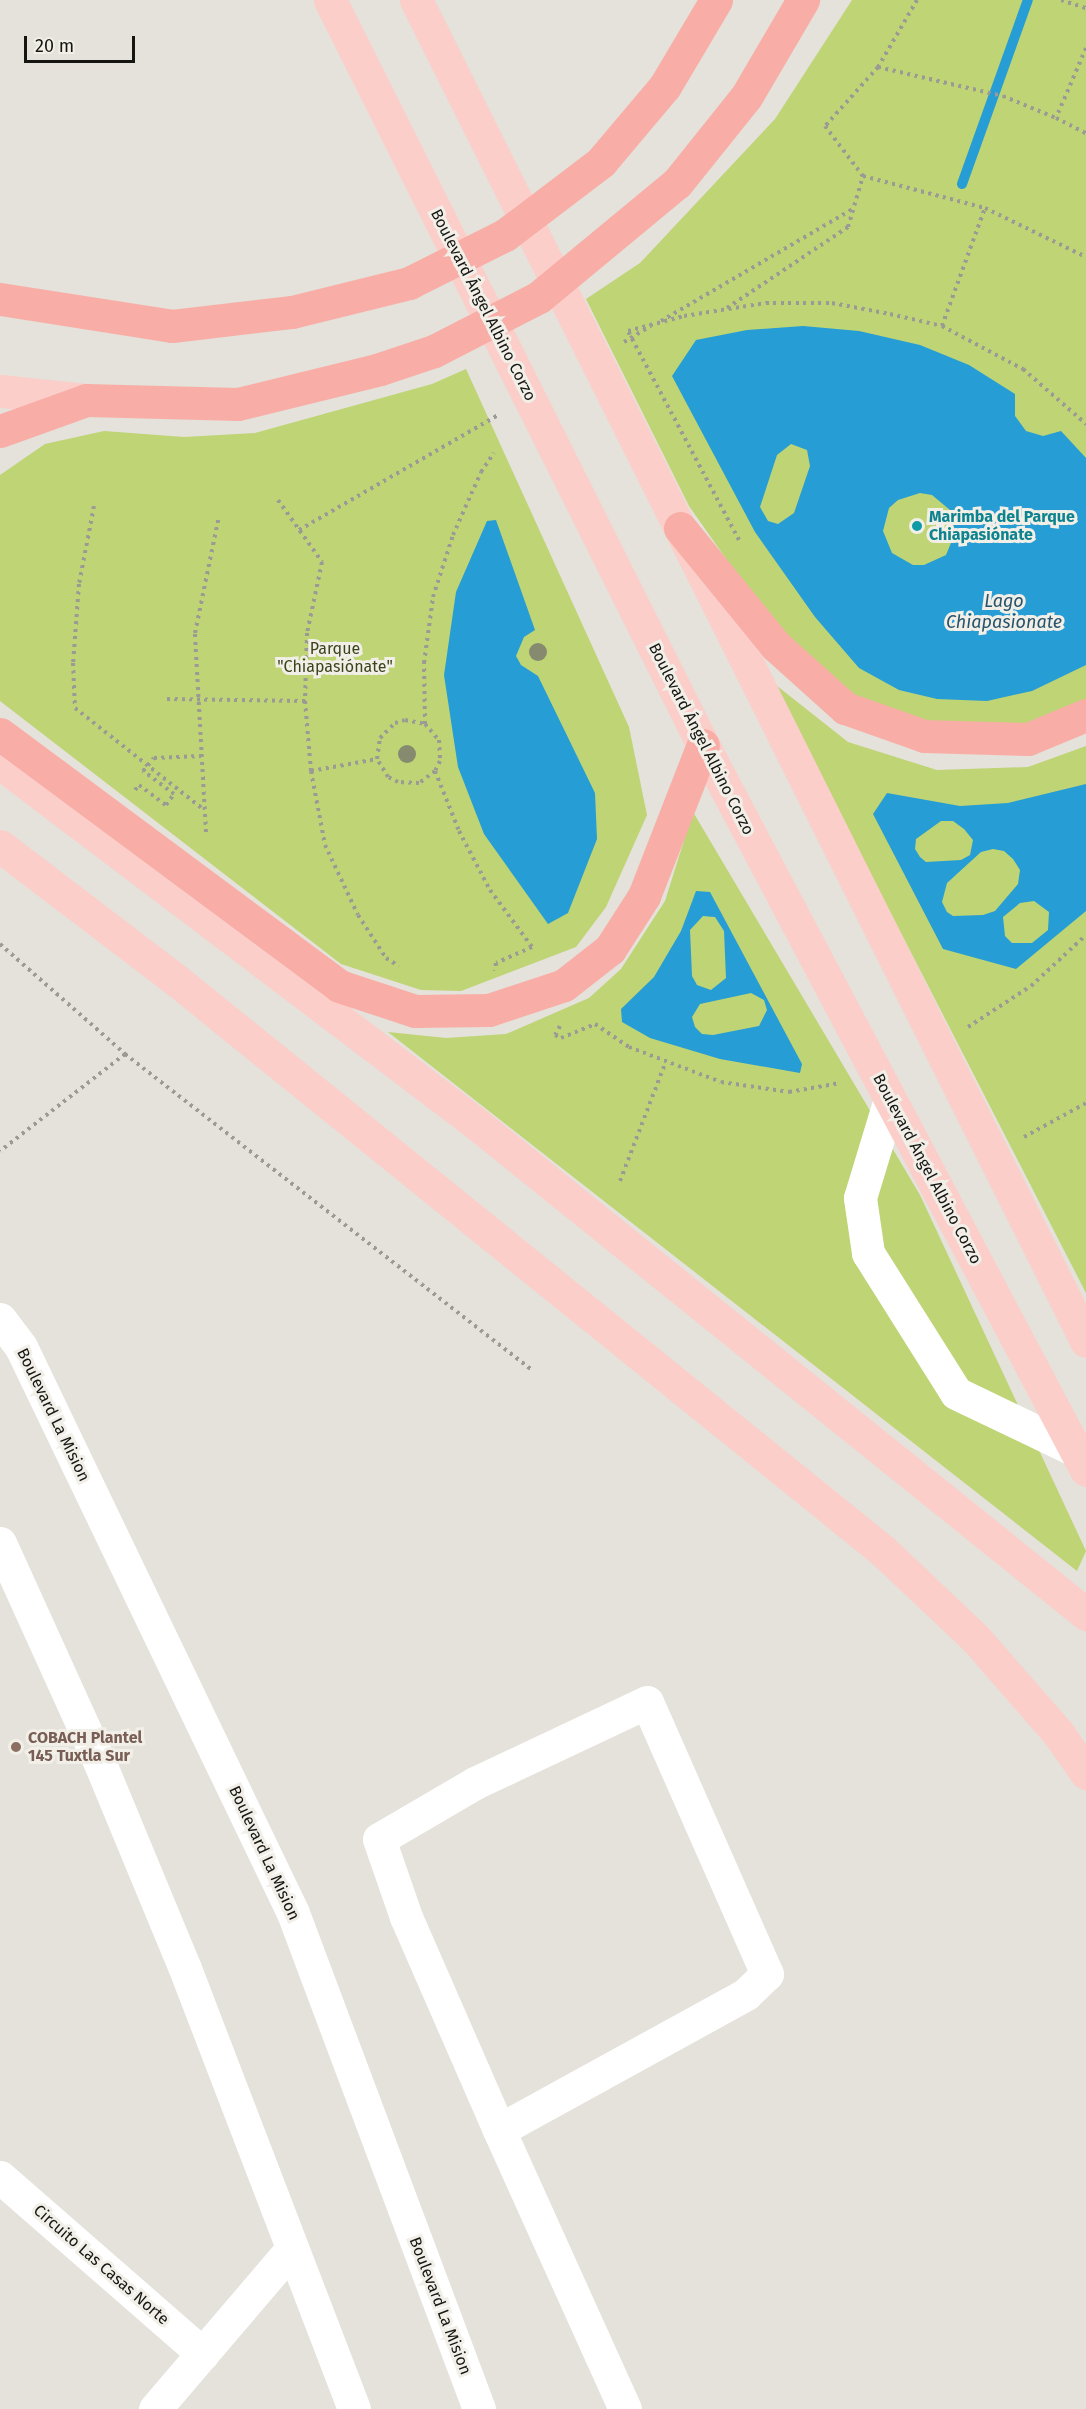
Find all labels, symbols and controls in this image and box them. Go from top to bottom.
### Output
scale bar [27,24,138,62]
text: 20 m [35,35,74,57]
street label: Boulevard Ángel Albino Corzo [426,206,540,404]
place label: Marimba del Parque Chiapasiónate [929,507,1075,545]
marker: Marimba del Parque Chiapasiónate [910,519,924,533]
water label: Lago Chiapasionate [946,591,1062,634]
park label: Parque "Chiapasiónate" [277,639,393,677]
street label: Boulevard Ángel Albino Corzo [644,640,758,838]
street label: Boulevard Ángel Albino Corzo [869,1071,985,1267]
street label: Boulevard La Mision [12,1345,94,1485]
place label: COBACH Plantel 145 Tuxtla Sur [28,1728,142,1766]
marker: COBACH Plantel 145 Tuxtla Sur [9,1740,23,1754]
street label: Boulevard La Mision [224,1783,304,1923]
street label: Circuito Las Casas Norte [29,2201,173,2329]
street label: Boulevard La Mision [405,2234,475,2378]

